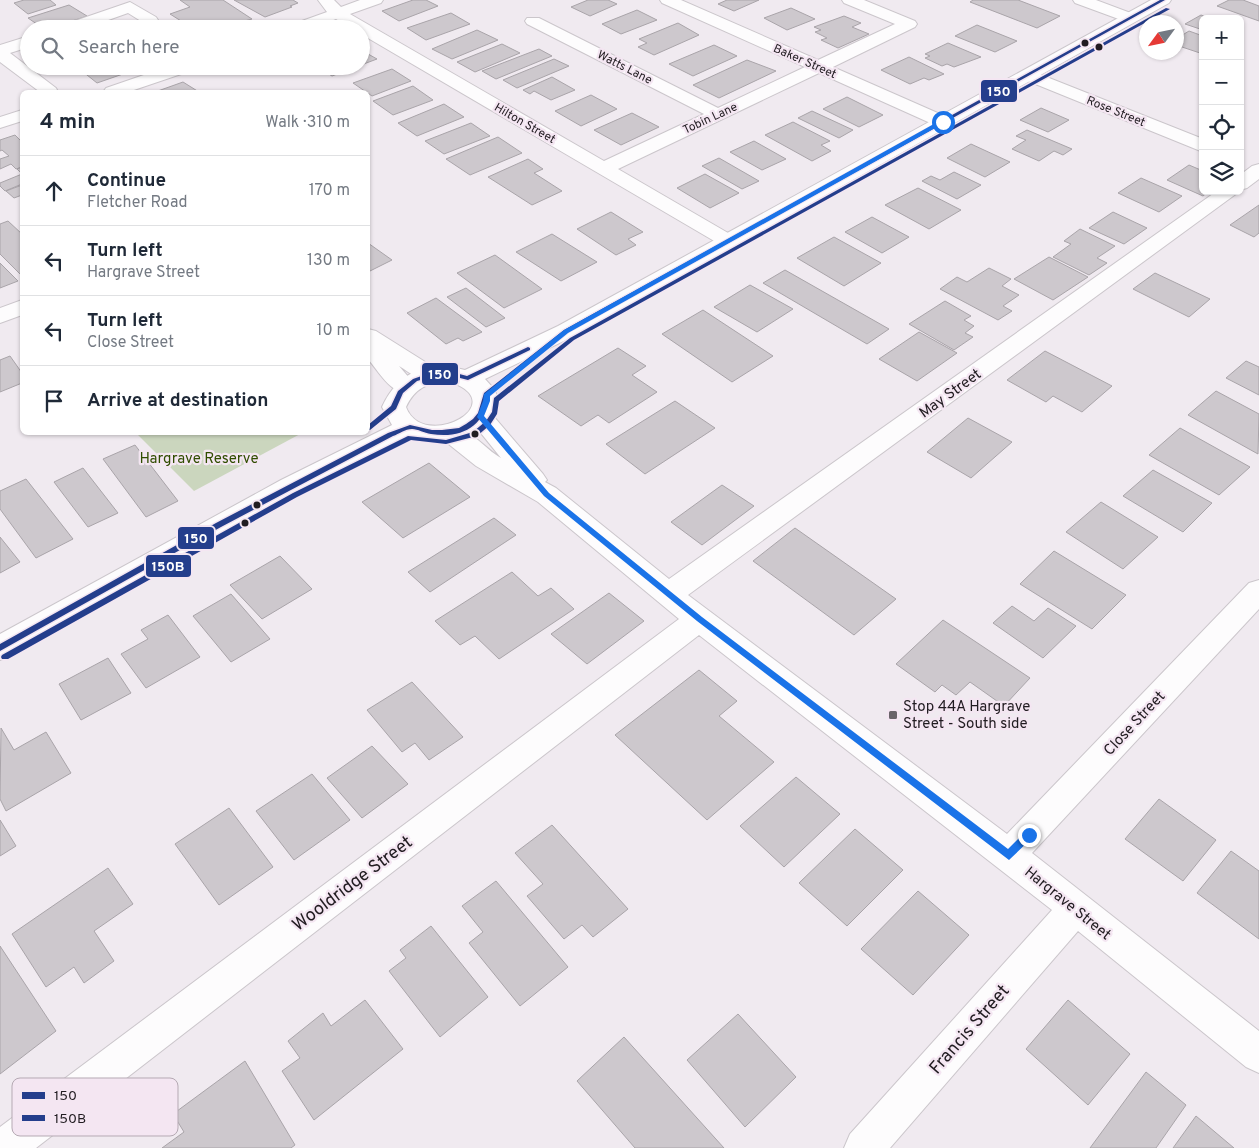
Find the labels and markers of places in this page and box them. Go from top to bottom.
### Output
unlabelled marker [1080,38,1090,48]
unlabelled marker [1094,42,1104,52]
unlabelled marker [470,429,480,439]
unlabelled marker [252,500,262,510]
unlabelled marker [240,518,250,528]
place label: Stop 44A Hargrave Street - South side [903,698,1030,734]
marker: Stop 44A Hargrave Street - South side [887,709,899,721]

